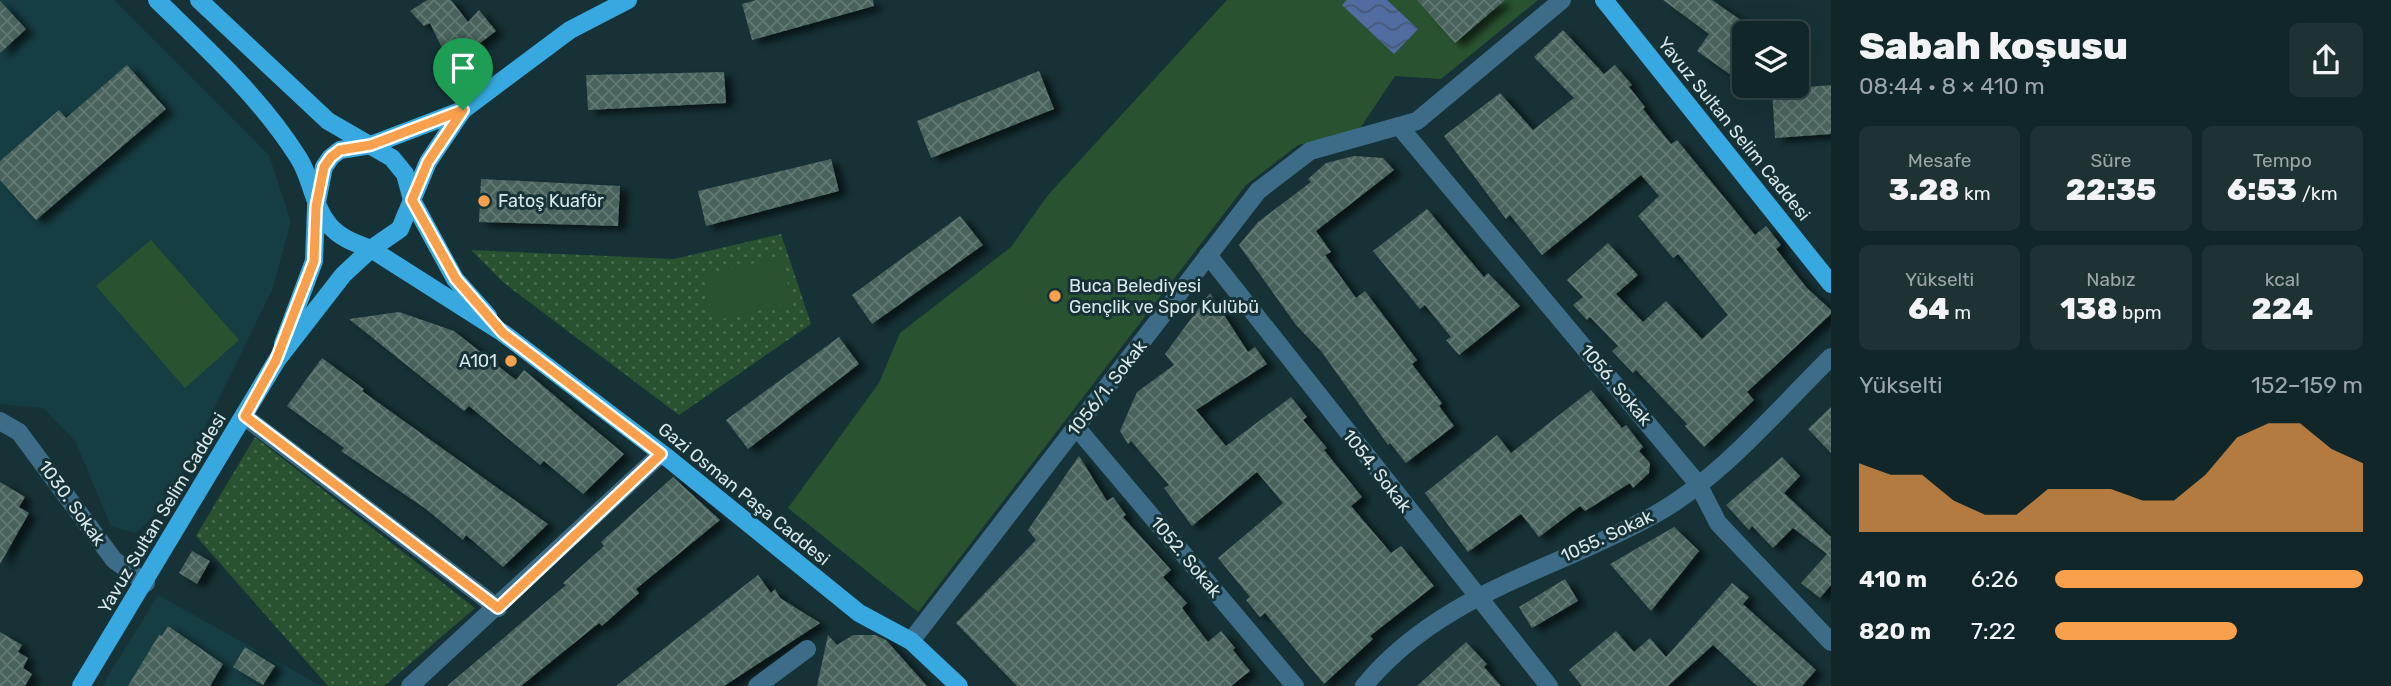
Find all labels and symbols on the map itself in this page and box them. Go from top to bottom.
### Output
street label: Yavuz Sultan Selim Caddesi [1653,33,1815,225]
pin [433,38,493,110]
place label: Fatoş Kuaför [498,190,604,212]
marker: Fatoş Kuaför [476,193,492,209]
place label: Buca Belediyesi Gençlik ve Spor Kulübü [1069,275,1259,318]
marker: Buca Belediyesi Gençlik ve Spor Kulübü [1047,288,1063,304]
street label: 1056/1. Sokak [1063,335,1152,440]
street label: 1056. Sokak [1576,340,1657,431]
place label: A101 [459,350,497,372]
marker: A101 [503,353,519,369]
street label: Yavuz Sultan Selim Caddesi [93,409,231,617]
street label: Gazi Osman Paşa Caddesi [654,418,834,570]
street label: 1054. Sokak [1338,425,1417,518]
street label: 1030. Sokak [34,456,111,550]
street label: 1055. Sokak [1557,505,1657,567]
street label: 1052. Sokak [1146,512,1227,603]

